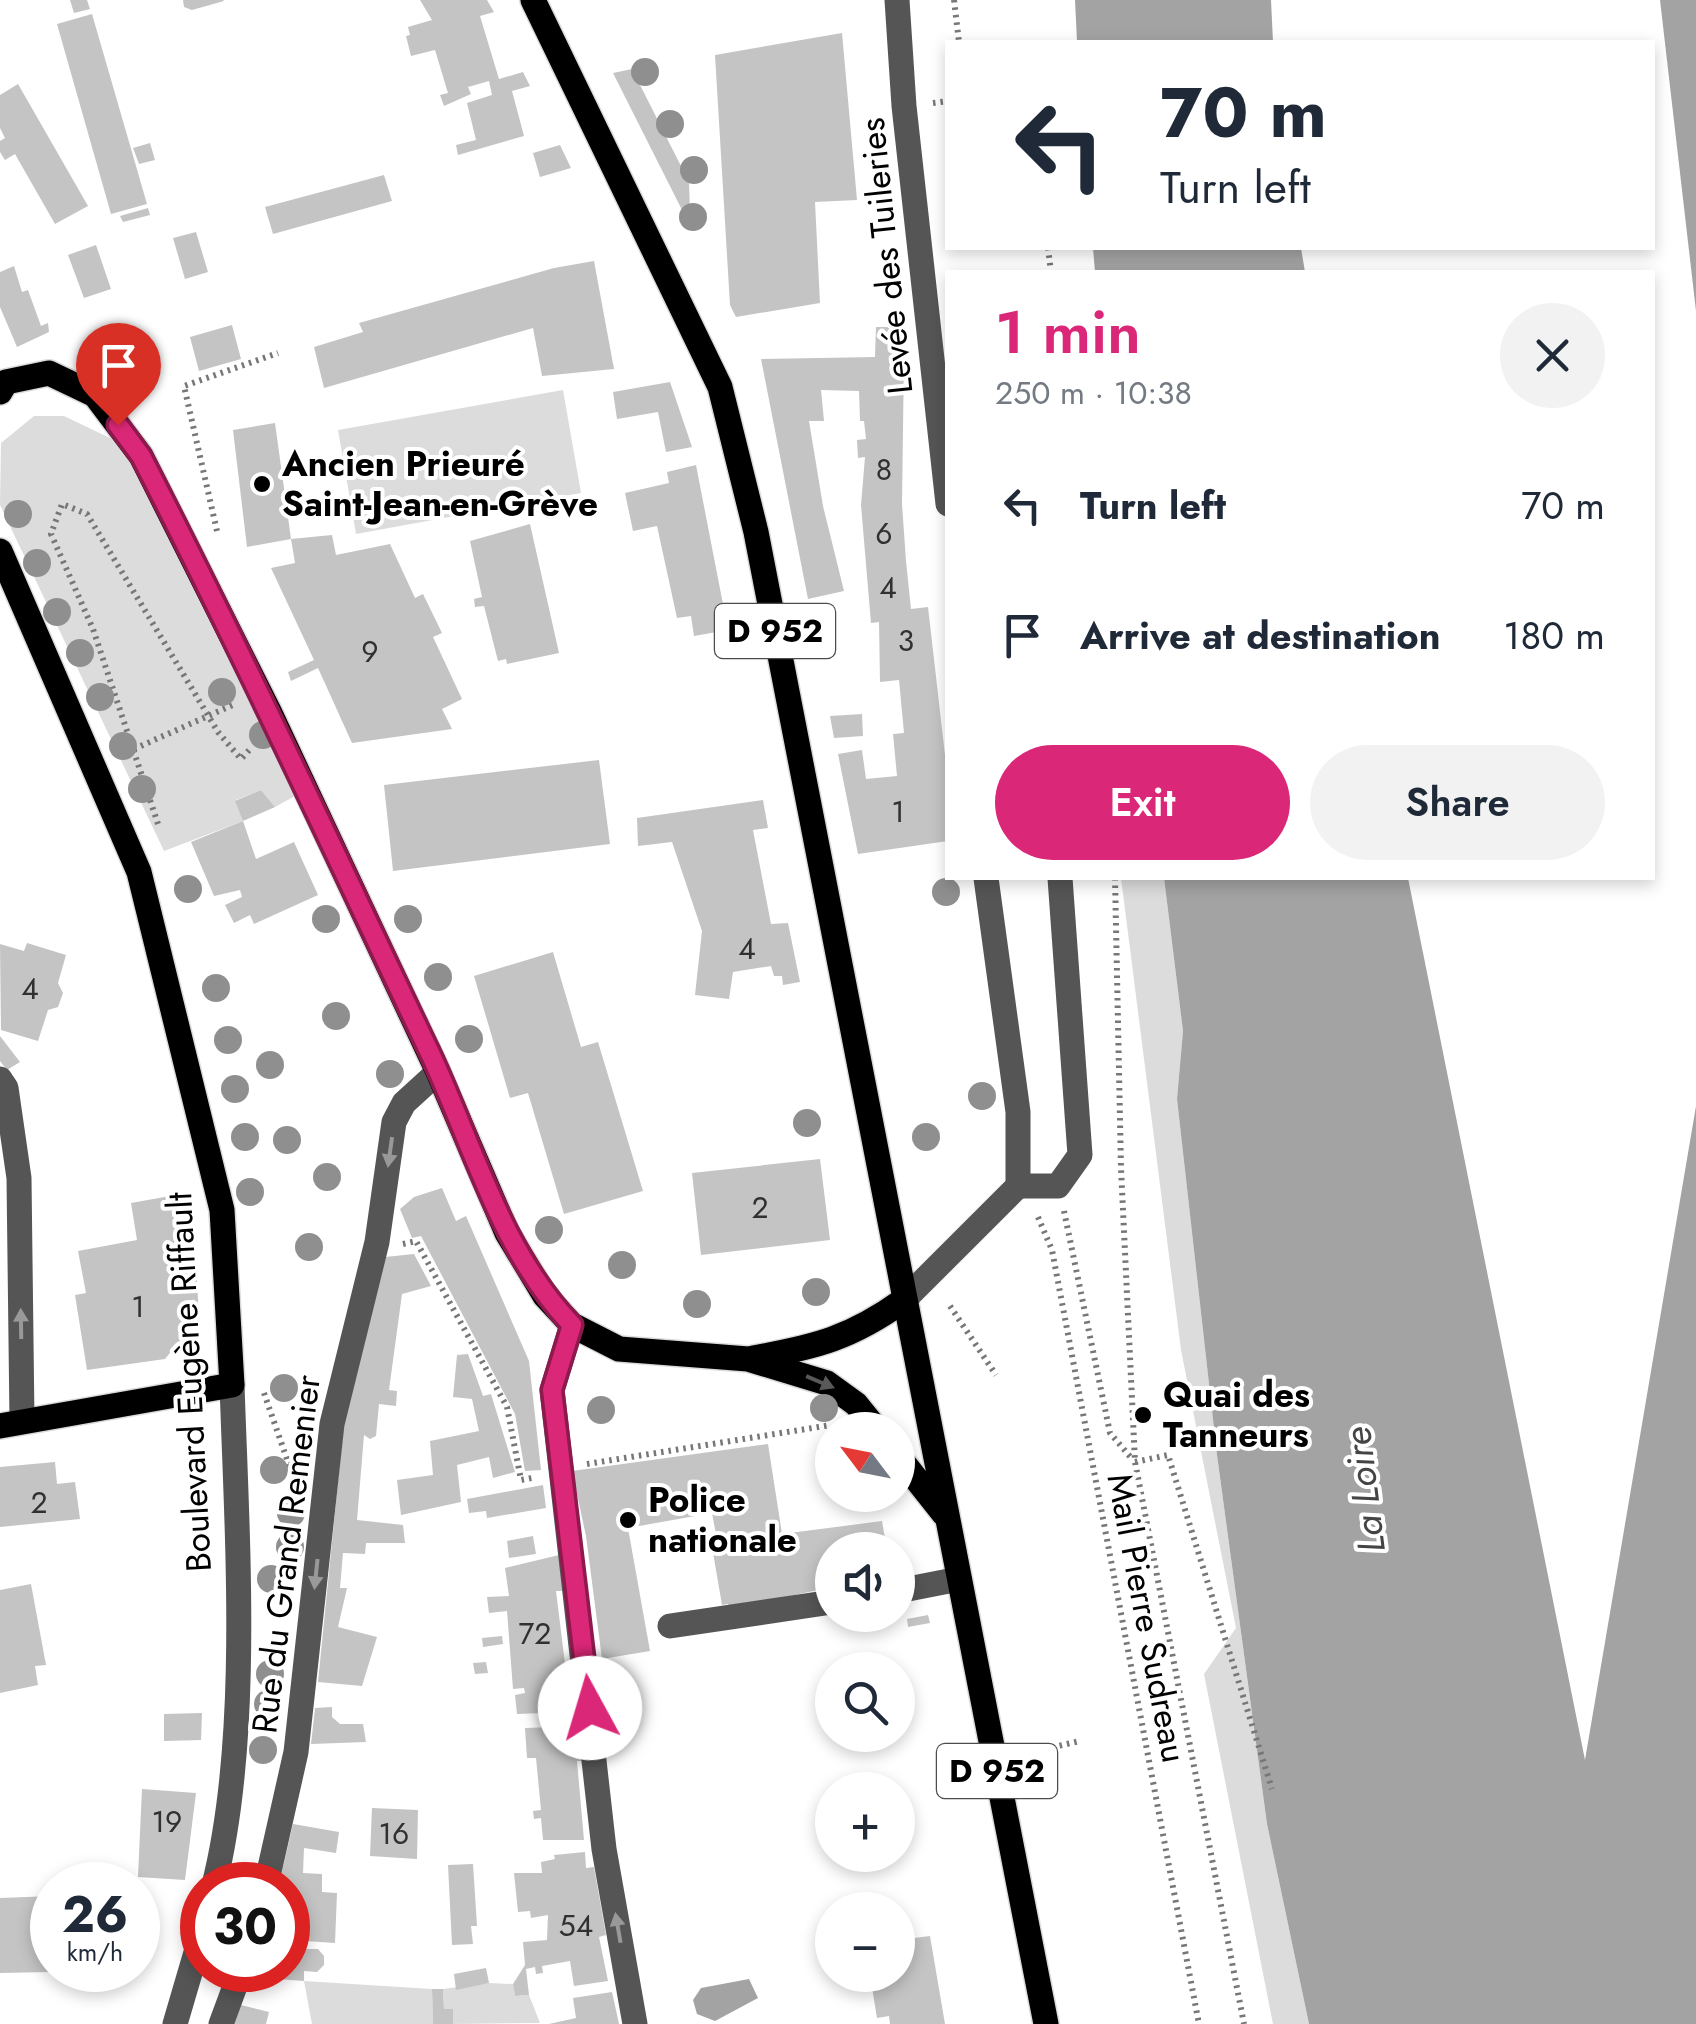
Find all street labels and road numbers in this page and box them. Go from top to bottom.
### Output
street label: Levée des Tuileries [847,115,925,397]
road number: D 952 [715,604,835,658]
street label: Boulevard Eugène Riffault [154,1190,224,1573]
street label: Rue du Grand Remenier [239,1372,333,1736]
street label: Mail Pierre Sudreau [1094,1469,1200,1767]
road number: D 952 [937,1744,1057,1798]

